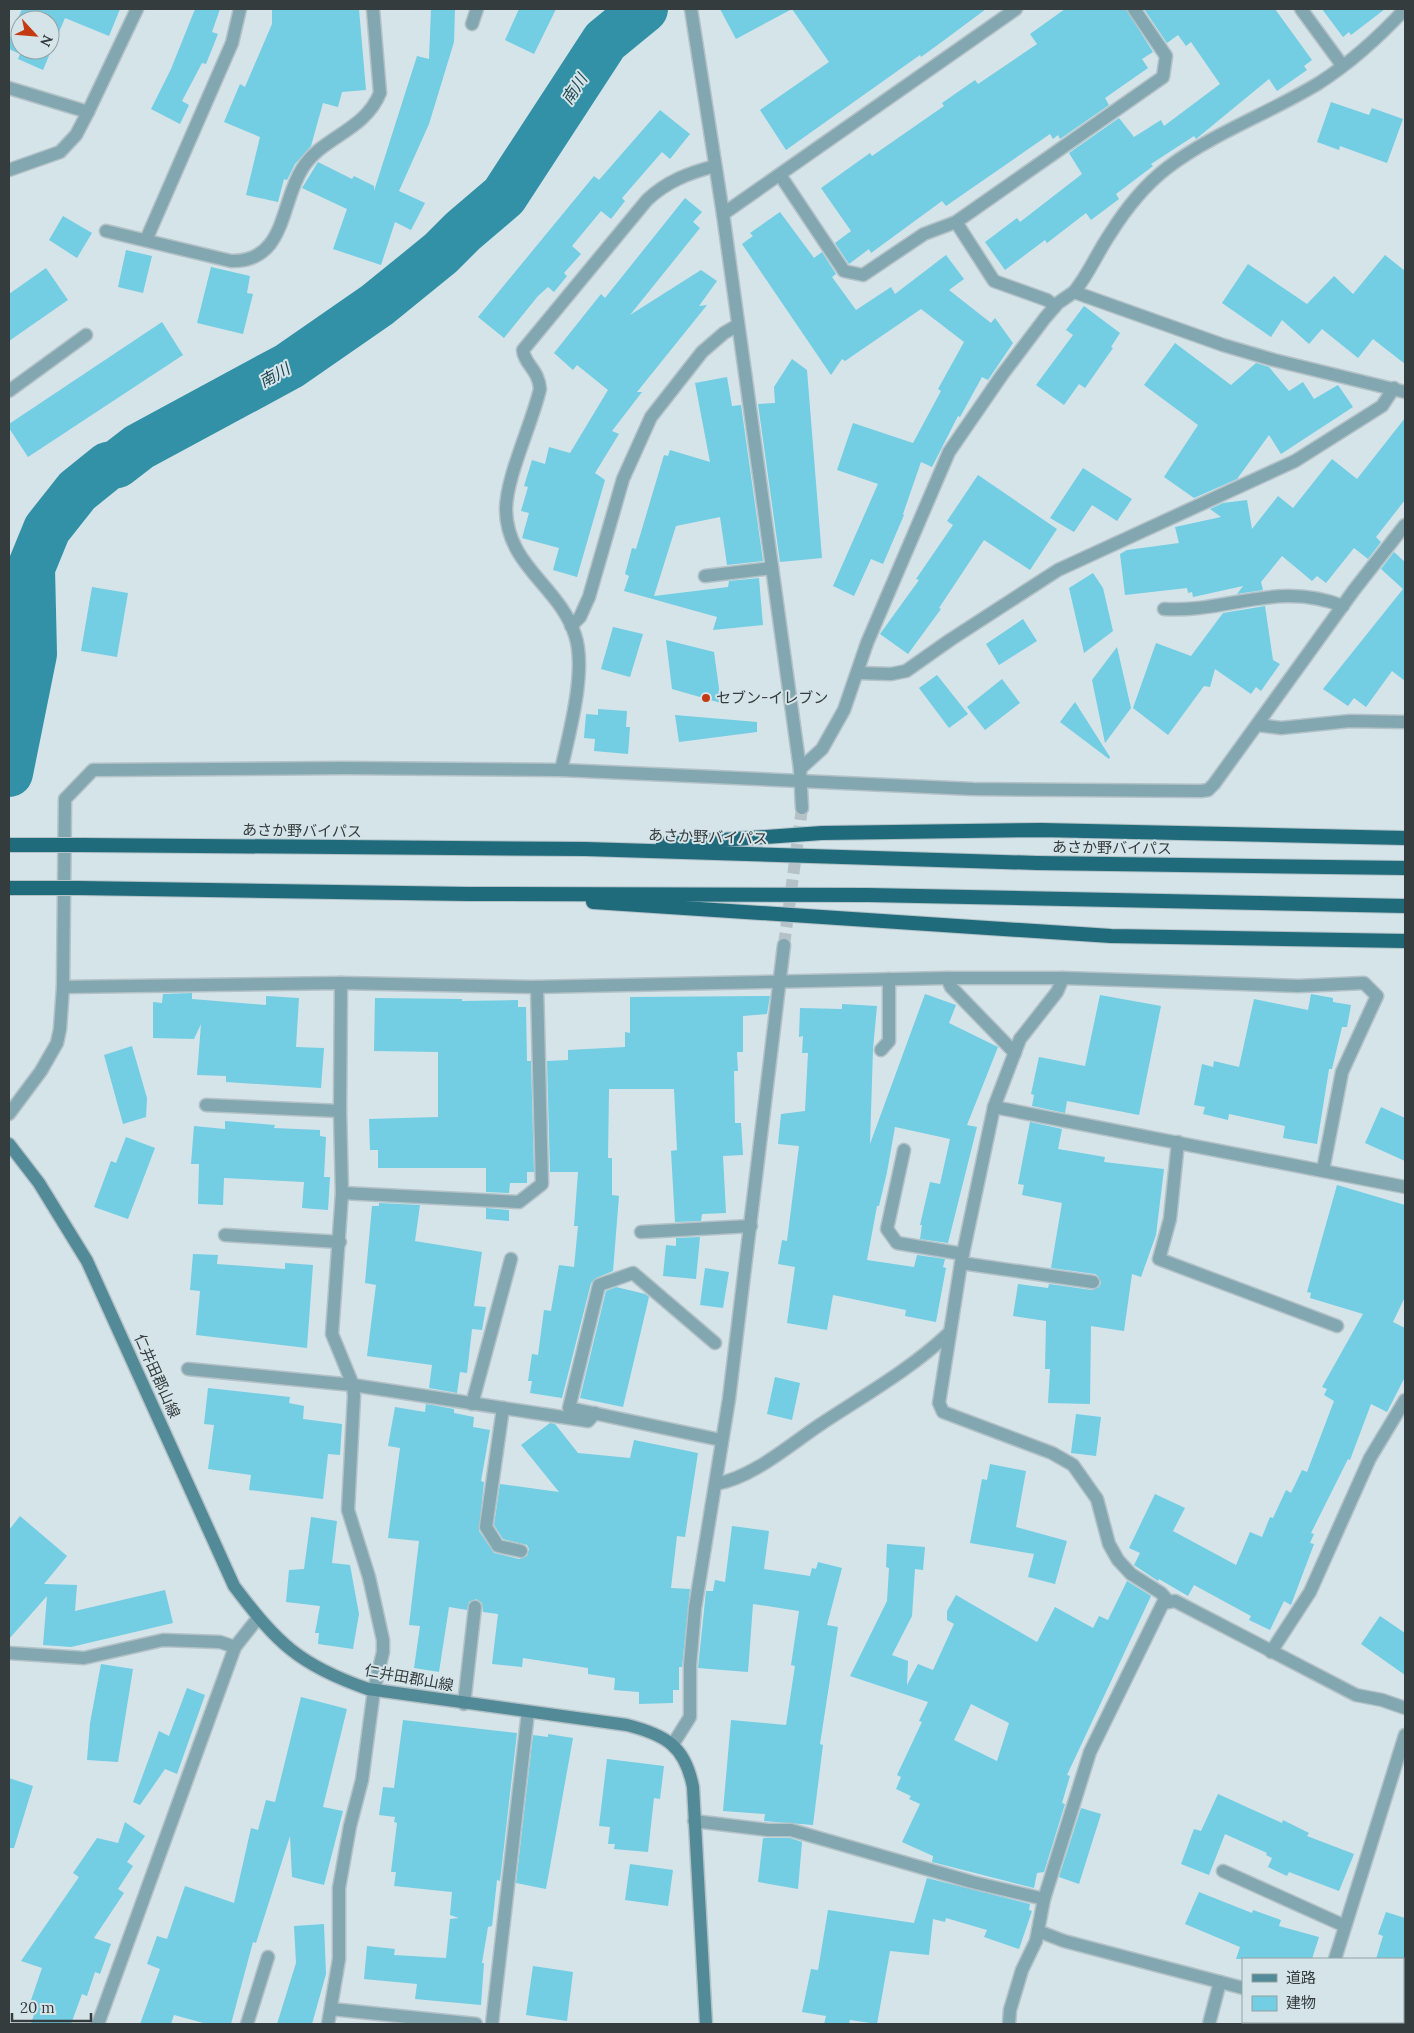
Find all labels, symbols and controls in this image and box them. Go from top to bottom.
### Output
north arrow [10,10,60,60]
text: N [36,32,57,50]
water label: 南川 [557,68,592,108]
water label: 南川 [255,358,295,392]
place label: セブン-イレブン [716,688,828,707]
marker: セブン-イレブン [700,692,712,704]
street label: あさか野バイパス [242,820,362,841]
street label: あさか野バイパス [648,825,768,848]
street label: あさか野バイパス [1052,837,1172,858]
street label: 仁井田郡山線 [130,1331,184,1421]
street label: 仁井田郡山線 [363,1660,455,1695]
legend [1242,1958,1404,2023]
text: 道路 [1286,1968,1316,1987]
scale bar [12,1990,91,2022]
text: 建物 [1286,1993,1316,2012]
text: 20 m [20,1998,55,2017]

